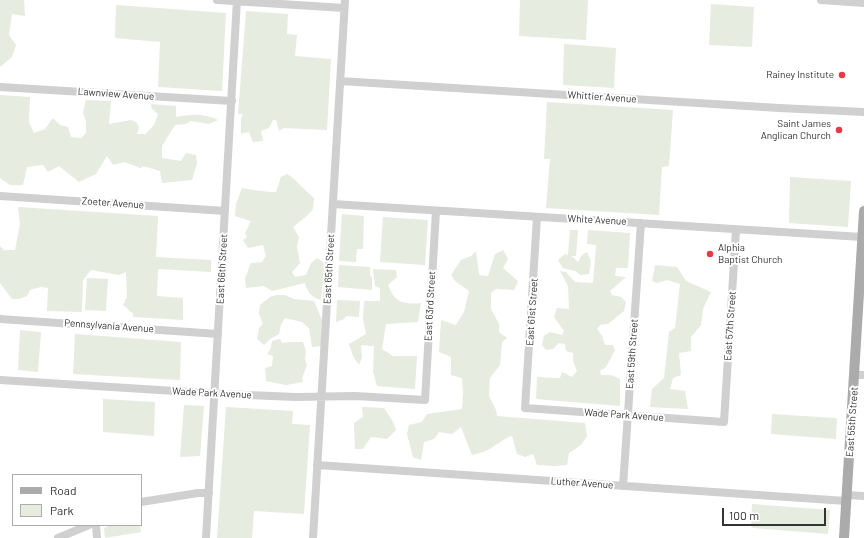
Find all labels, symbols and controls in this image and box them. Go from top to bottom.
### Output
place label: Rainey Institute [766,69,834,81]
marker: Rainey Institute [837,70,847,80]
street label: Lawnview Avenue [77,85,155,103]
street label: Whittier Avenue [567,89,637,105]
place label: Saint James Anglican Church [761,118,831,142]
marker: Saint James Anglican Church [834,125,844,135]
street label: Zoeter Avenue [81,195,145,211]
street label: White Avenue [567,212,627,228]
street label: East 66th Street [214,234,230,304]
street label: East 65th Street [321,234,337,304]
place label: Alphia Baptist Church [718,242,782,266]
marker: Alphia Baptist Church [705,249,715,259]
street label: East 63rd Street [422,271,438,341]
street label: East 61st Street [524,278,540,346]
street label: East 57th Street [722,291,738,361]
street label: Pennsylvania Avenue [64,317,154,335]
street label: East 59th Street [624,319,640,389]
street label: Wade Park Avenue [172,385,252,401]
street label: East 55th Street [844,387,860,457]
street label: Wade Park Avenue [584,406,664,424]
legend [12,474,142,526]
street label: Luther Avenue [550,475,614,491]
text: Road [50,483,77,497]
scale bar [724,500,828,526]
text: Park [50,503,74,517]
text: 100 m [729,508,759,522]

